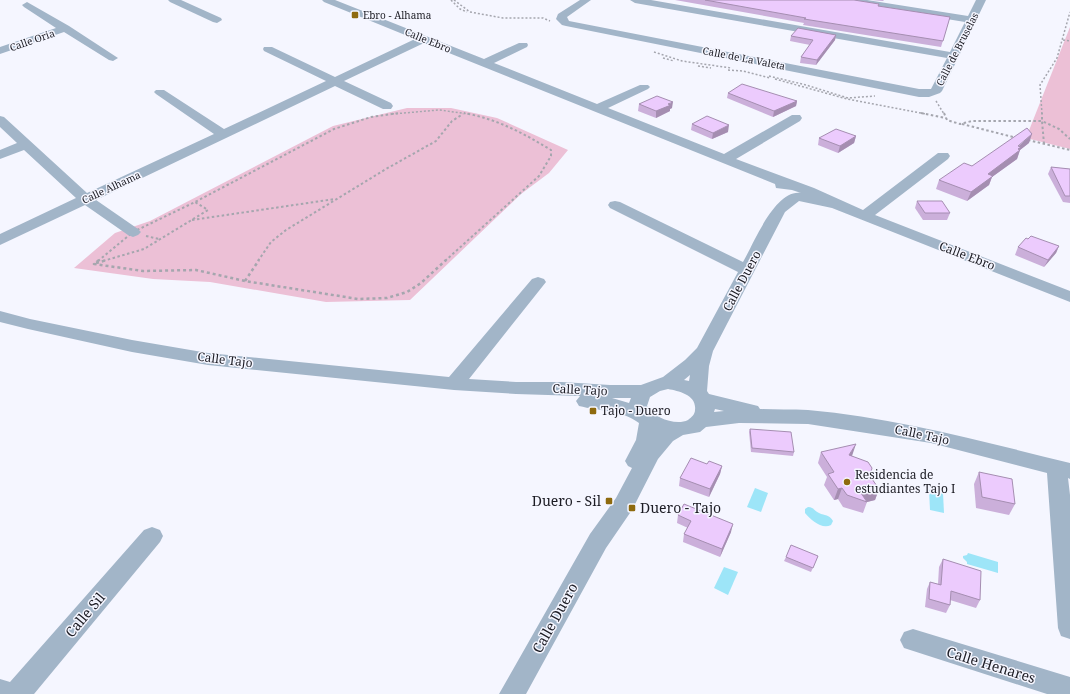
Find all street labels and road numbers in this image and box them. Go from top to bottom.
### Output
street label: Calle de Bruselas [932,9,982,88]
street label: Calle Ebro [403,24,453,56]
street label: Calle Oria [8,26,57,54]
street label: Calle de La Valeta [702,43,787,73]
street label: Calle Alhama [79,167,143,207]
street label: Calle Ebro [937,237,998,274]
street label: Calle Duero [718,247,765,314]
street label: Calle Tajo [197,348,254,371]
street label: Calle Tajo [552,380,608,399]
street label: Calle Tajo [893,420,951,449]
street label: Calle Duero [527,579,582,656]
street label: Calle Sil [60,588,109,641]
street label: Calle Henares [944,642,1038,687]

